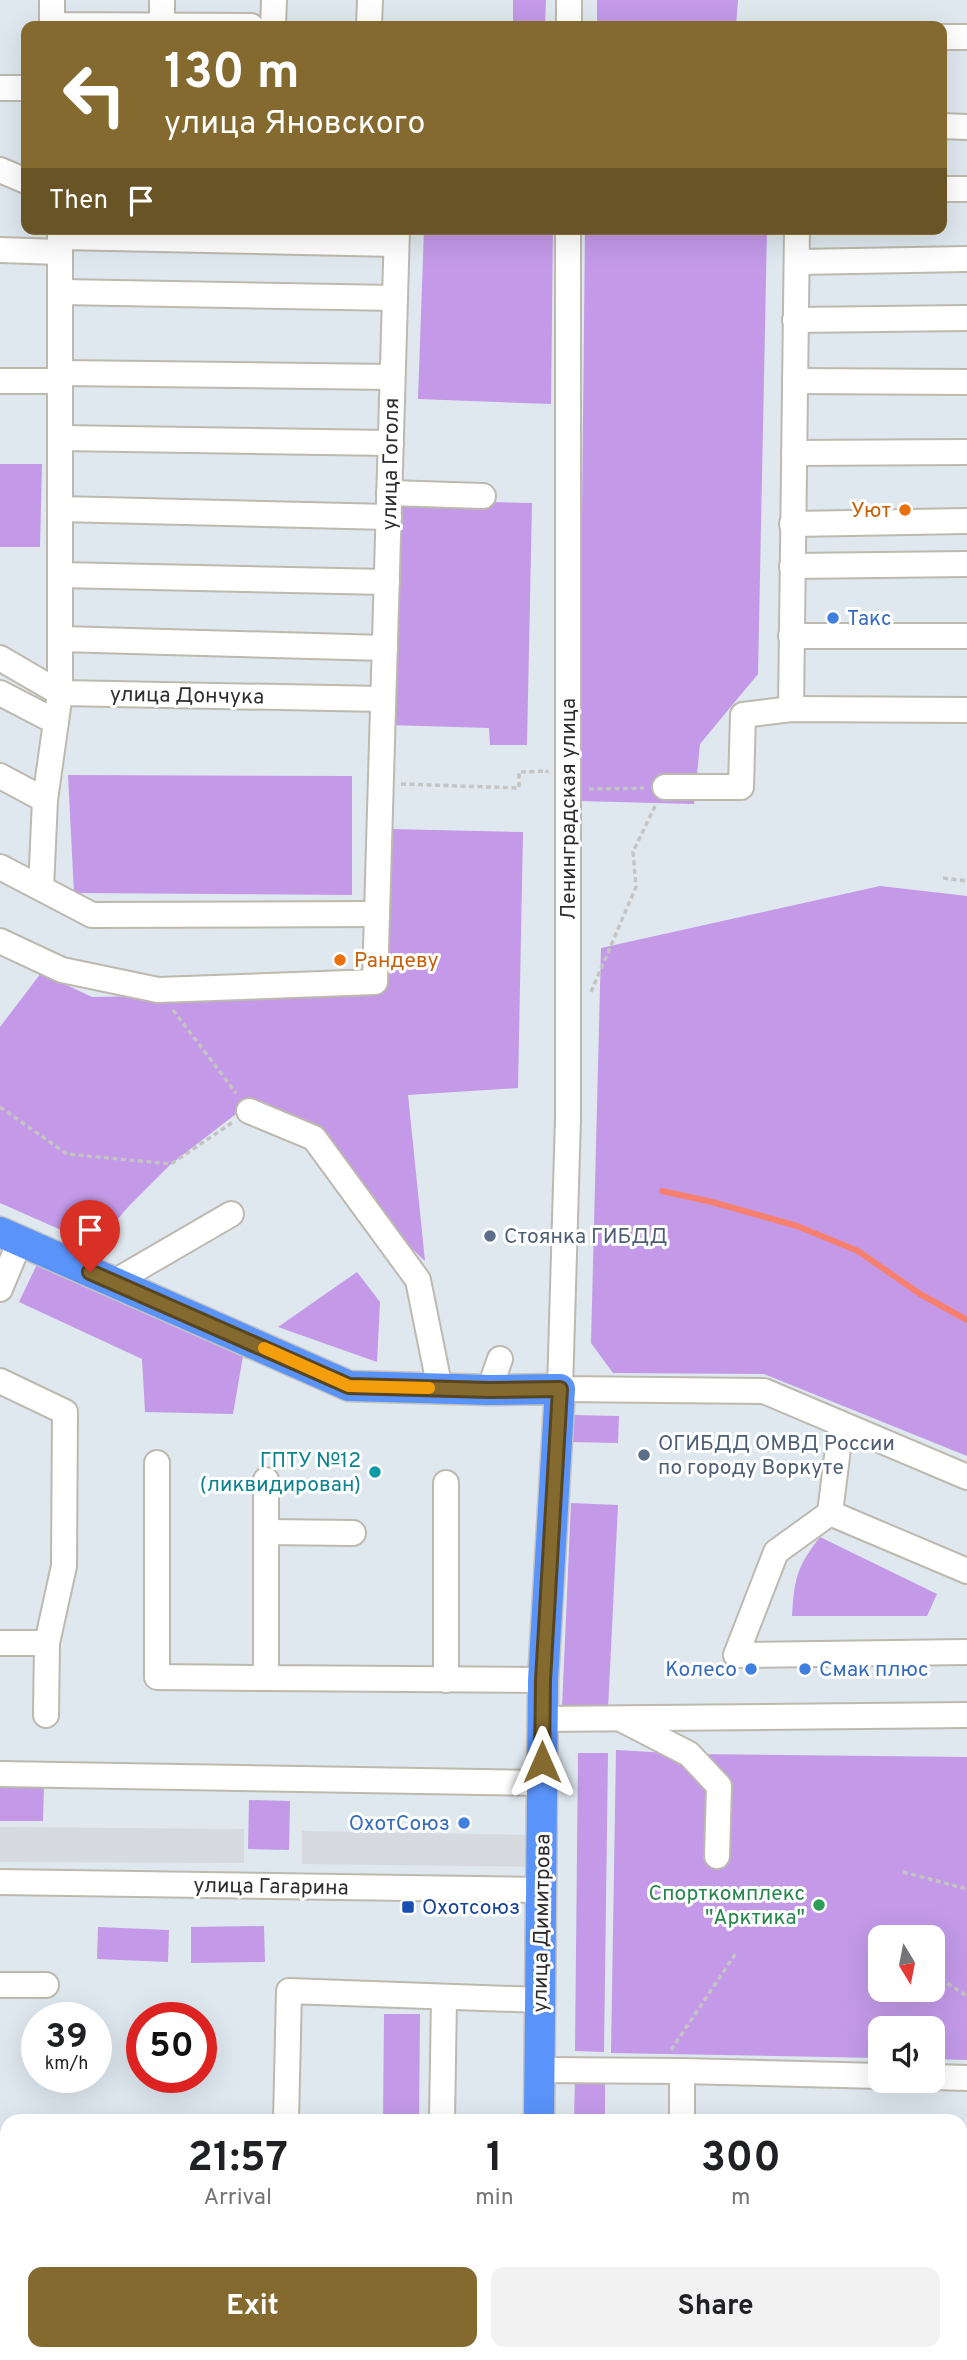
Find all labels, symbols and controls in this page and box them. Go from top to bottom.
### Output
text: 130 m [164,44,300,106]
icon: left [49,49,140,140]
text: улица Яновского [164,105,425,145]
icon: arrive [122,182,160,220]
text: Then [49,185,108,218]
street label: улица Гоголя [377,398,406,531]
place label: Уют [851,498,891,525]
marker: Уют [897,502,913,518]
place label: Такс [847,606,891,633]
marker: Такс [825,610,841,626]
street label: улица Дончука [110,682,264,711]
street label: Ленинградская улица [556,698,583,920]
place label: Рандеву [354,948,439,975]
marker: Рандеву [332,952,348,968]
pin [60,1200,120,1272]
icon: arrive [71,1211,109,1249]
place label: Стоянка ГИБДД [504,1224,668,1251]
marker: Стоянка ГИБДД [482,1228,498,1244]
place label: ОГИБДД ОМВД России по городу Воркуте [658,1431,895,1482]
marker: ОГИБДД ОМВД России по городу Воркуте [636,1447,652,1463]
place label: ГПТУ №12 (ликвидирован) [200,1448,361,1499]
marker: ГПТУ №12 (ликвидирован) [367,1464,383,1480]
place label: Колесо [665,1657,737,1684]
place label: Смак плюс [819,1657,929,1684]
marker: Колесо [743,1661,759,1677]
marker: Смак плюс [797,1661,813,1677]
position arrow [505,1725,579,1799]
place label: ОхотСоюз [349,1811,450,1838]
marker: ОхотСоюз [456,1815,472,1831]
street label: улица Димитрова [527,1833,558,2013]
street label: улица Гагарина [193,1873,349,1902]
place label: Спорткомплекс "Арктика" [649,1881,805,1932]
place label: Охотсоюз [422,1895,520,1922]
marker: Спорткомплекс "Арктика" [811,1897,827,1913]
marker: Охотсоюз [400,1899,416,1915]
north arrow [868,1925,945,2002]
map controls [868,1925,945,2093]
speed limit sign: 50 [126,2002,217,2093]
text: 39 [45,2016,88,2060]
button: sound [868,2016,945,2093]
text: km/h [45,2053,88,2076]
text: 21:57 [187,2133,288,2186]
text: 1 [486,2133,503,2186]
text: 300 [701,2133,781,2186]
text: Arrival [203,2184,272,2213]
text: min [475,2184,514,2213]
text: m [731,2184,751,2213]
button: Exit [28,2267,477,2347]
button: Share [491,2267,940,2347]

